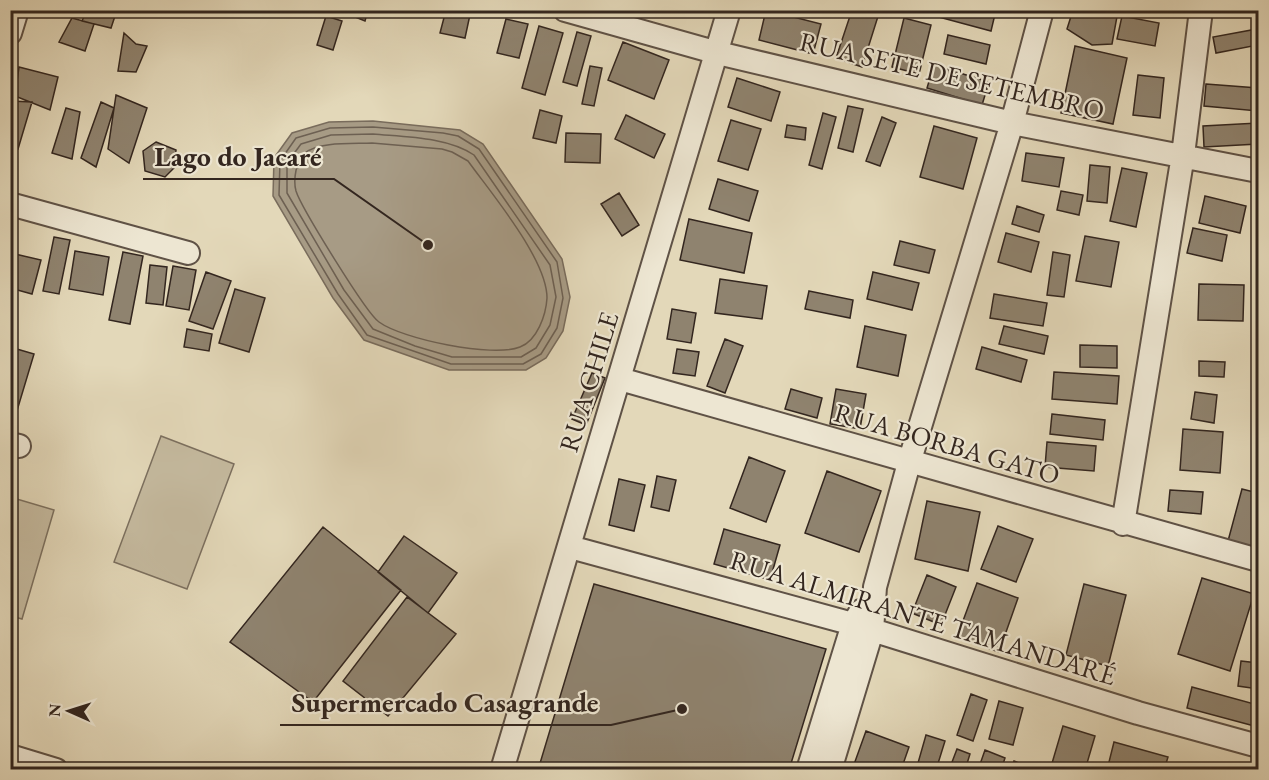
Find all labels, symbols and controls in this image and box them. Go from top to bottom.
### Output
street label: RUA SETE DE SETEMBRO [796,23,1108,128]
callout: Lago do Jacaré [143,133,334,179]
text: Lago do Jacaré [154,138,322,174]
street label: RUA CHILE [551,308,626,456]
street label: RUA BORBA GATO [830,395,1064,492]
street label: RUA ALMIRANTE TAMANDARÉ [726,542,1120,693]
callout: Supermercado Casagrande [280,679,611,725]
north arrow [39,681,99,741]
text: Supermercado Casagrande [291,684,599,720]
text: N [44,703,65,717]

